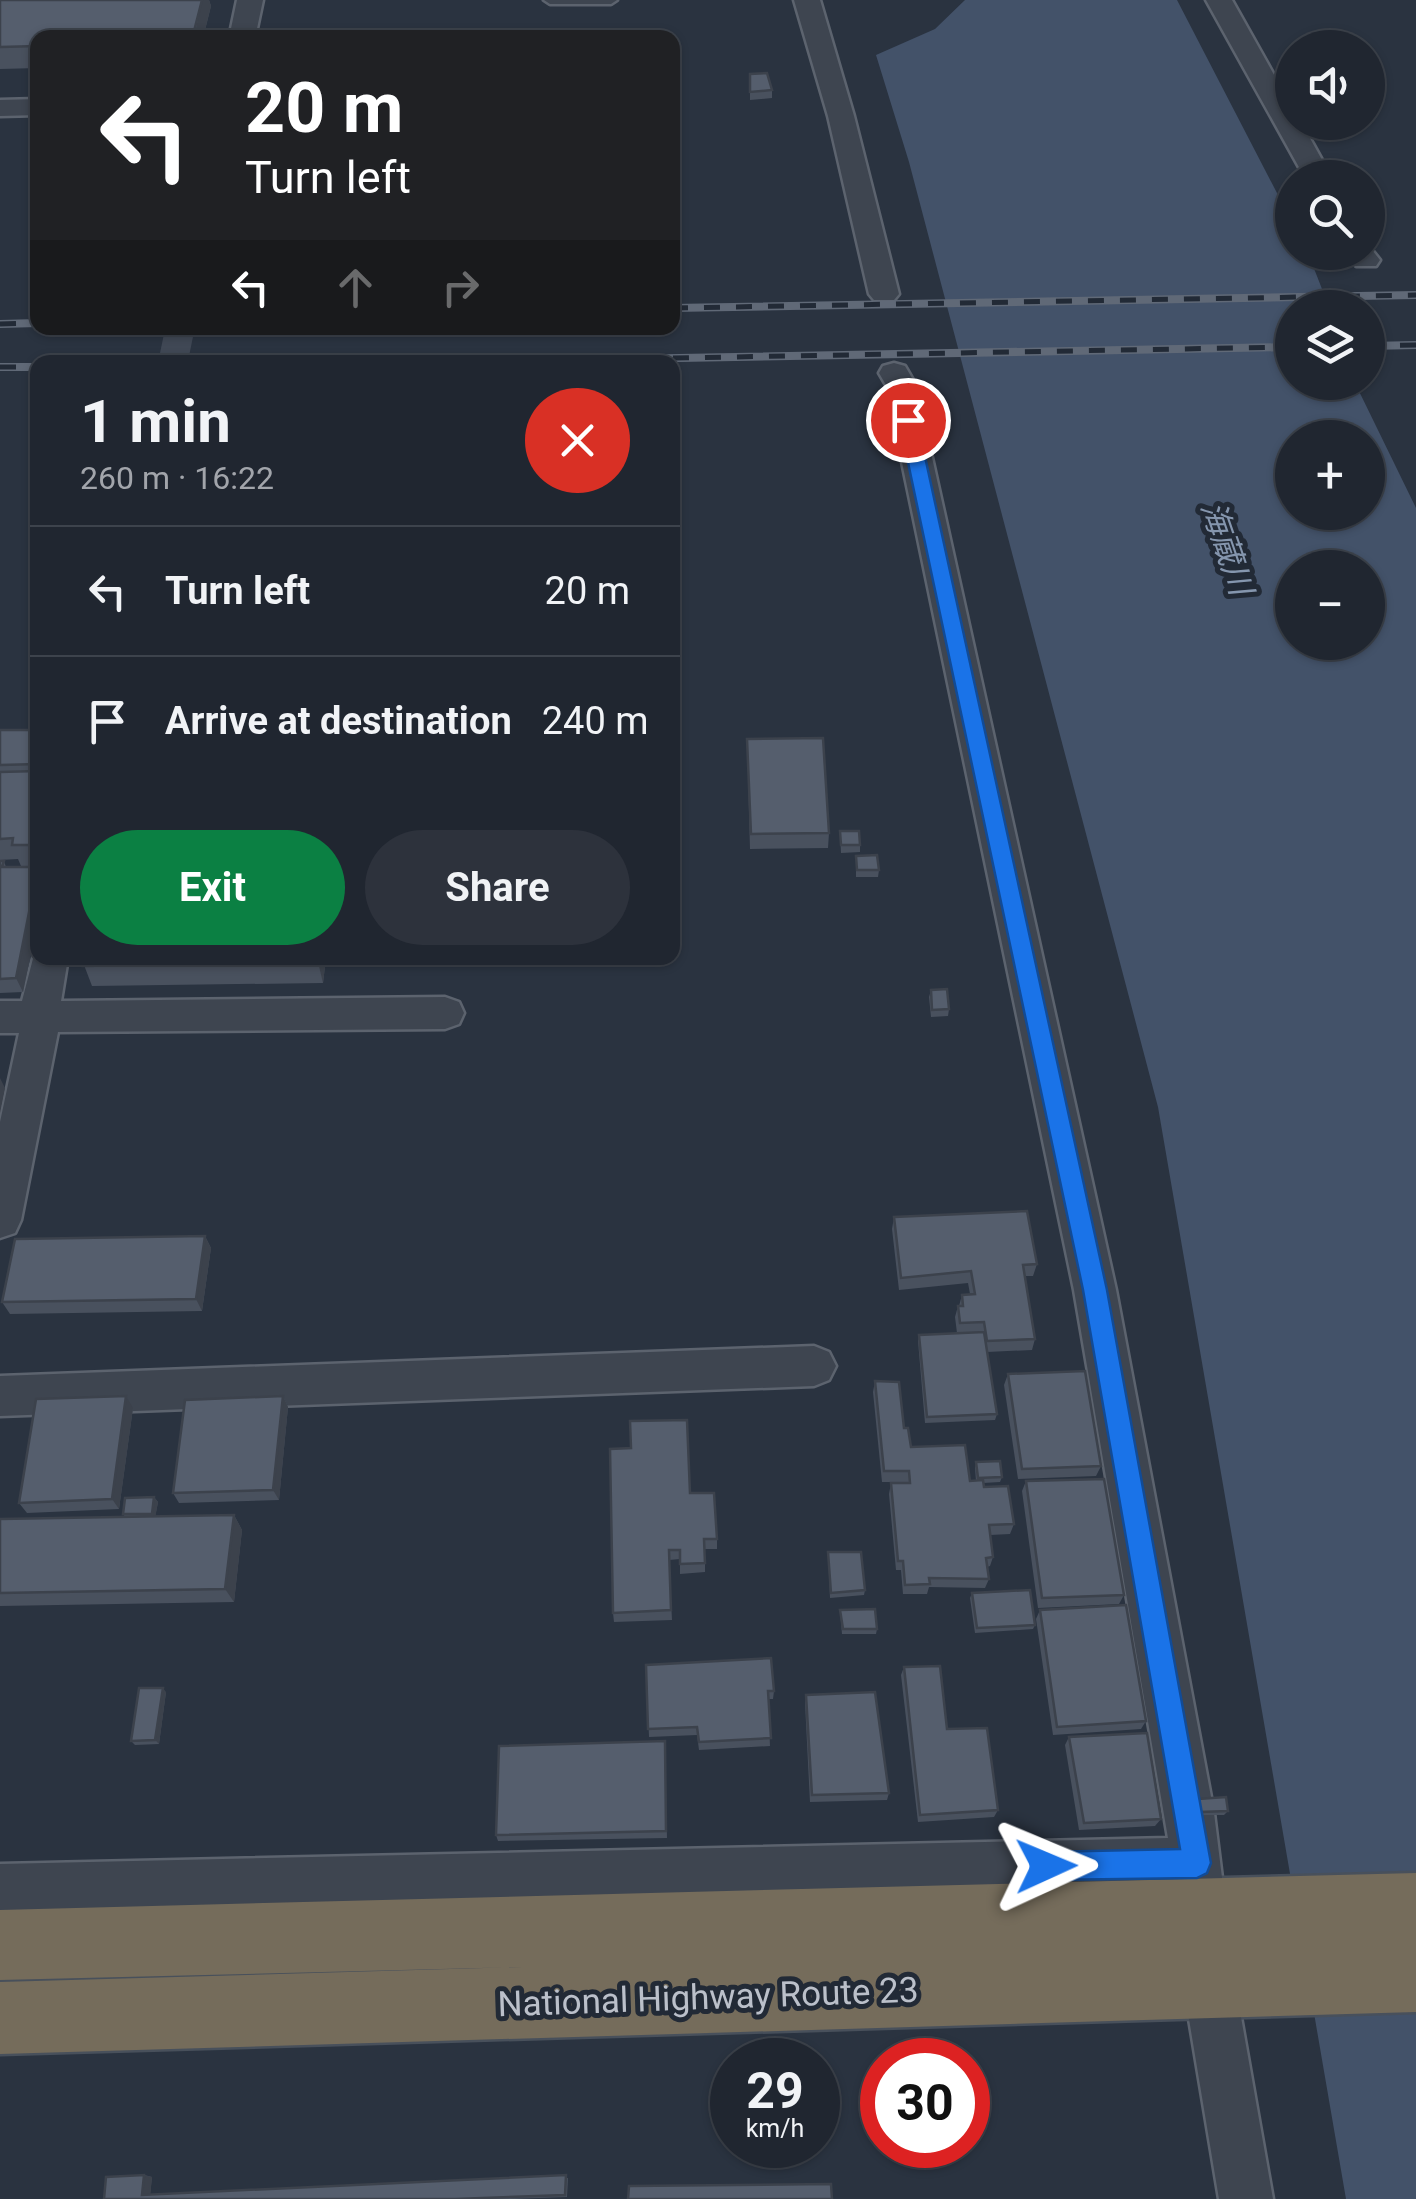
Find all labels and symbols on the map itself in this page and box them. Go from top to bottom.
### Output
pin [866,378,951,463]
water label: 海蔵川 [1193,496,1262,602]
position arrow [994,1814,1098,1918]
street label: National Highway Route 23 [497,1970,919,2025]
speed limit sign: 30 [860,2038,990,2168]

